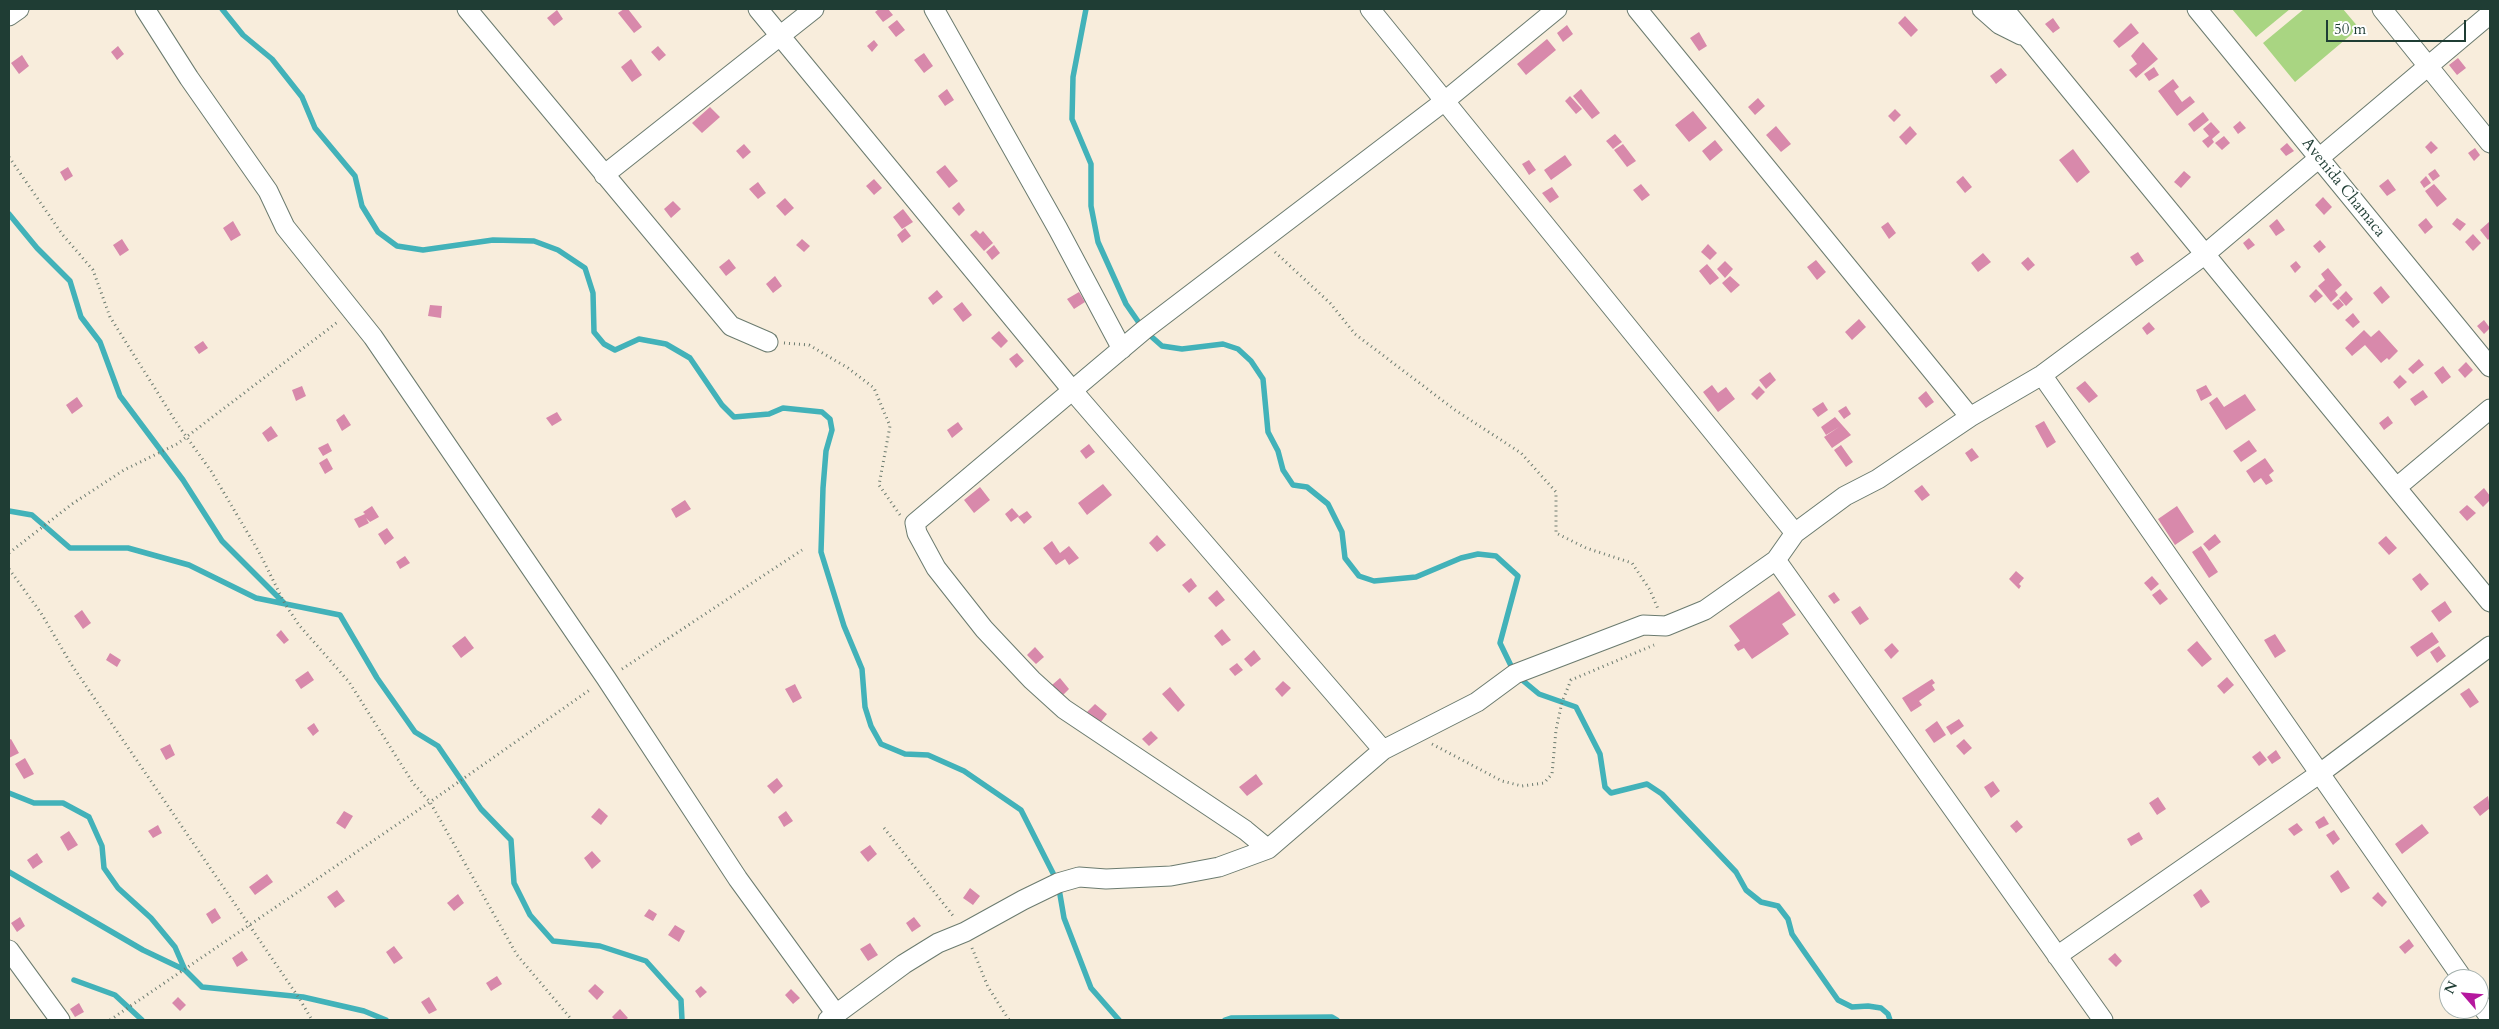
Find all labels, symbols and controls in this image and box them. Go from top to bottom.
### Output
scale bar [2329,10,2469,42]
text: 50 m [2334,19,2366,39]
street label: Avenida Chamaca [2297,134,2389,242]
north arrow [2439,969,2489,1019]
text: N [2440,978,2462,997]

